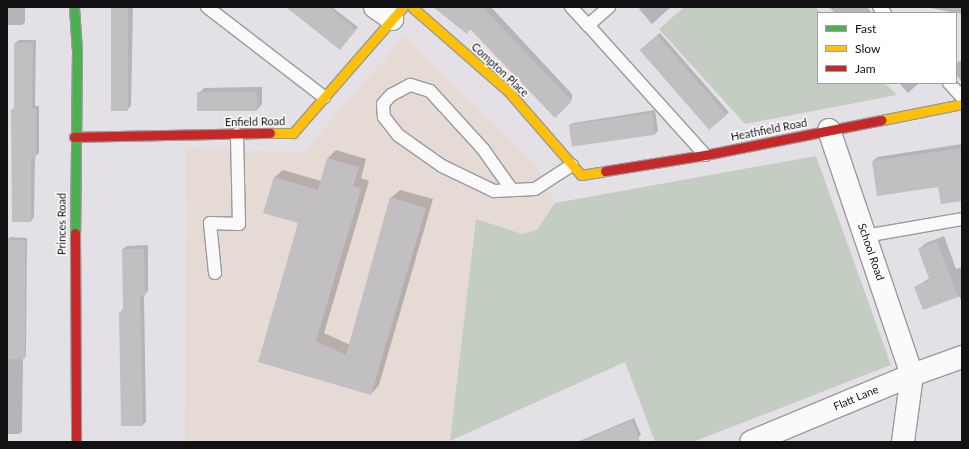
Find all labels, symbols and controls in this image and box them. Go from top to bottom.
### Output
legend [817,12,957,84]
text: Fast [855,21,876,36]
street label: Compton Place [469,40,531,100]
text: Slow [855,41,880,56]
text: Jam [855,61,876,76]
street label: Enfield Road [225,115,285,129]
street label: Heathfield Road [730,116,808,144]
street label: Princes Road [55,193,69,255]
street label: School Road [855,222,887,282]
street label: Flatt Lane [832,383,880,413]

